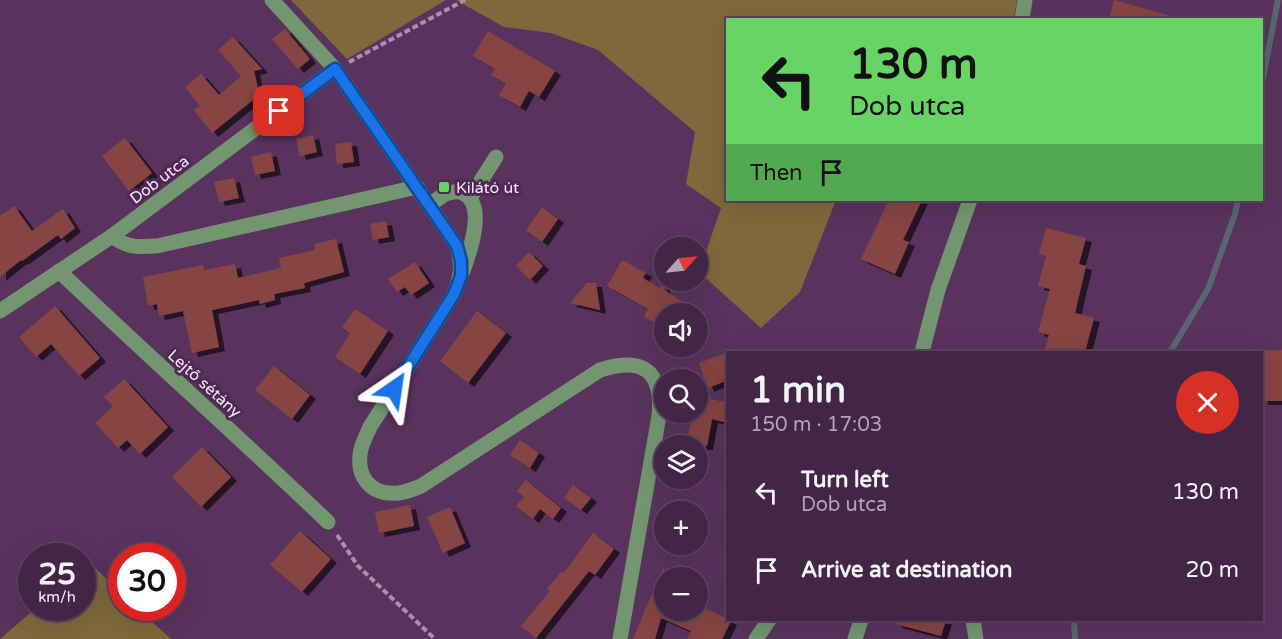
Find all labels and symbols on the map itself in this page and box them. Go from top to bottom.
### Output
pin [253,85,304,136]
street label: Dob utca [126,151,193,209]
place label: Kilátó út [456,178,519,198]
marker: Kilátó út [437,180,451,194]
north arrow [654,237,708,291]
street label: Lejtő sétány [163,345,246,422]
position arrow [362,357,426,421]
speed limit sign: 30 [108,543,186,621]

